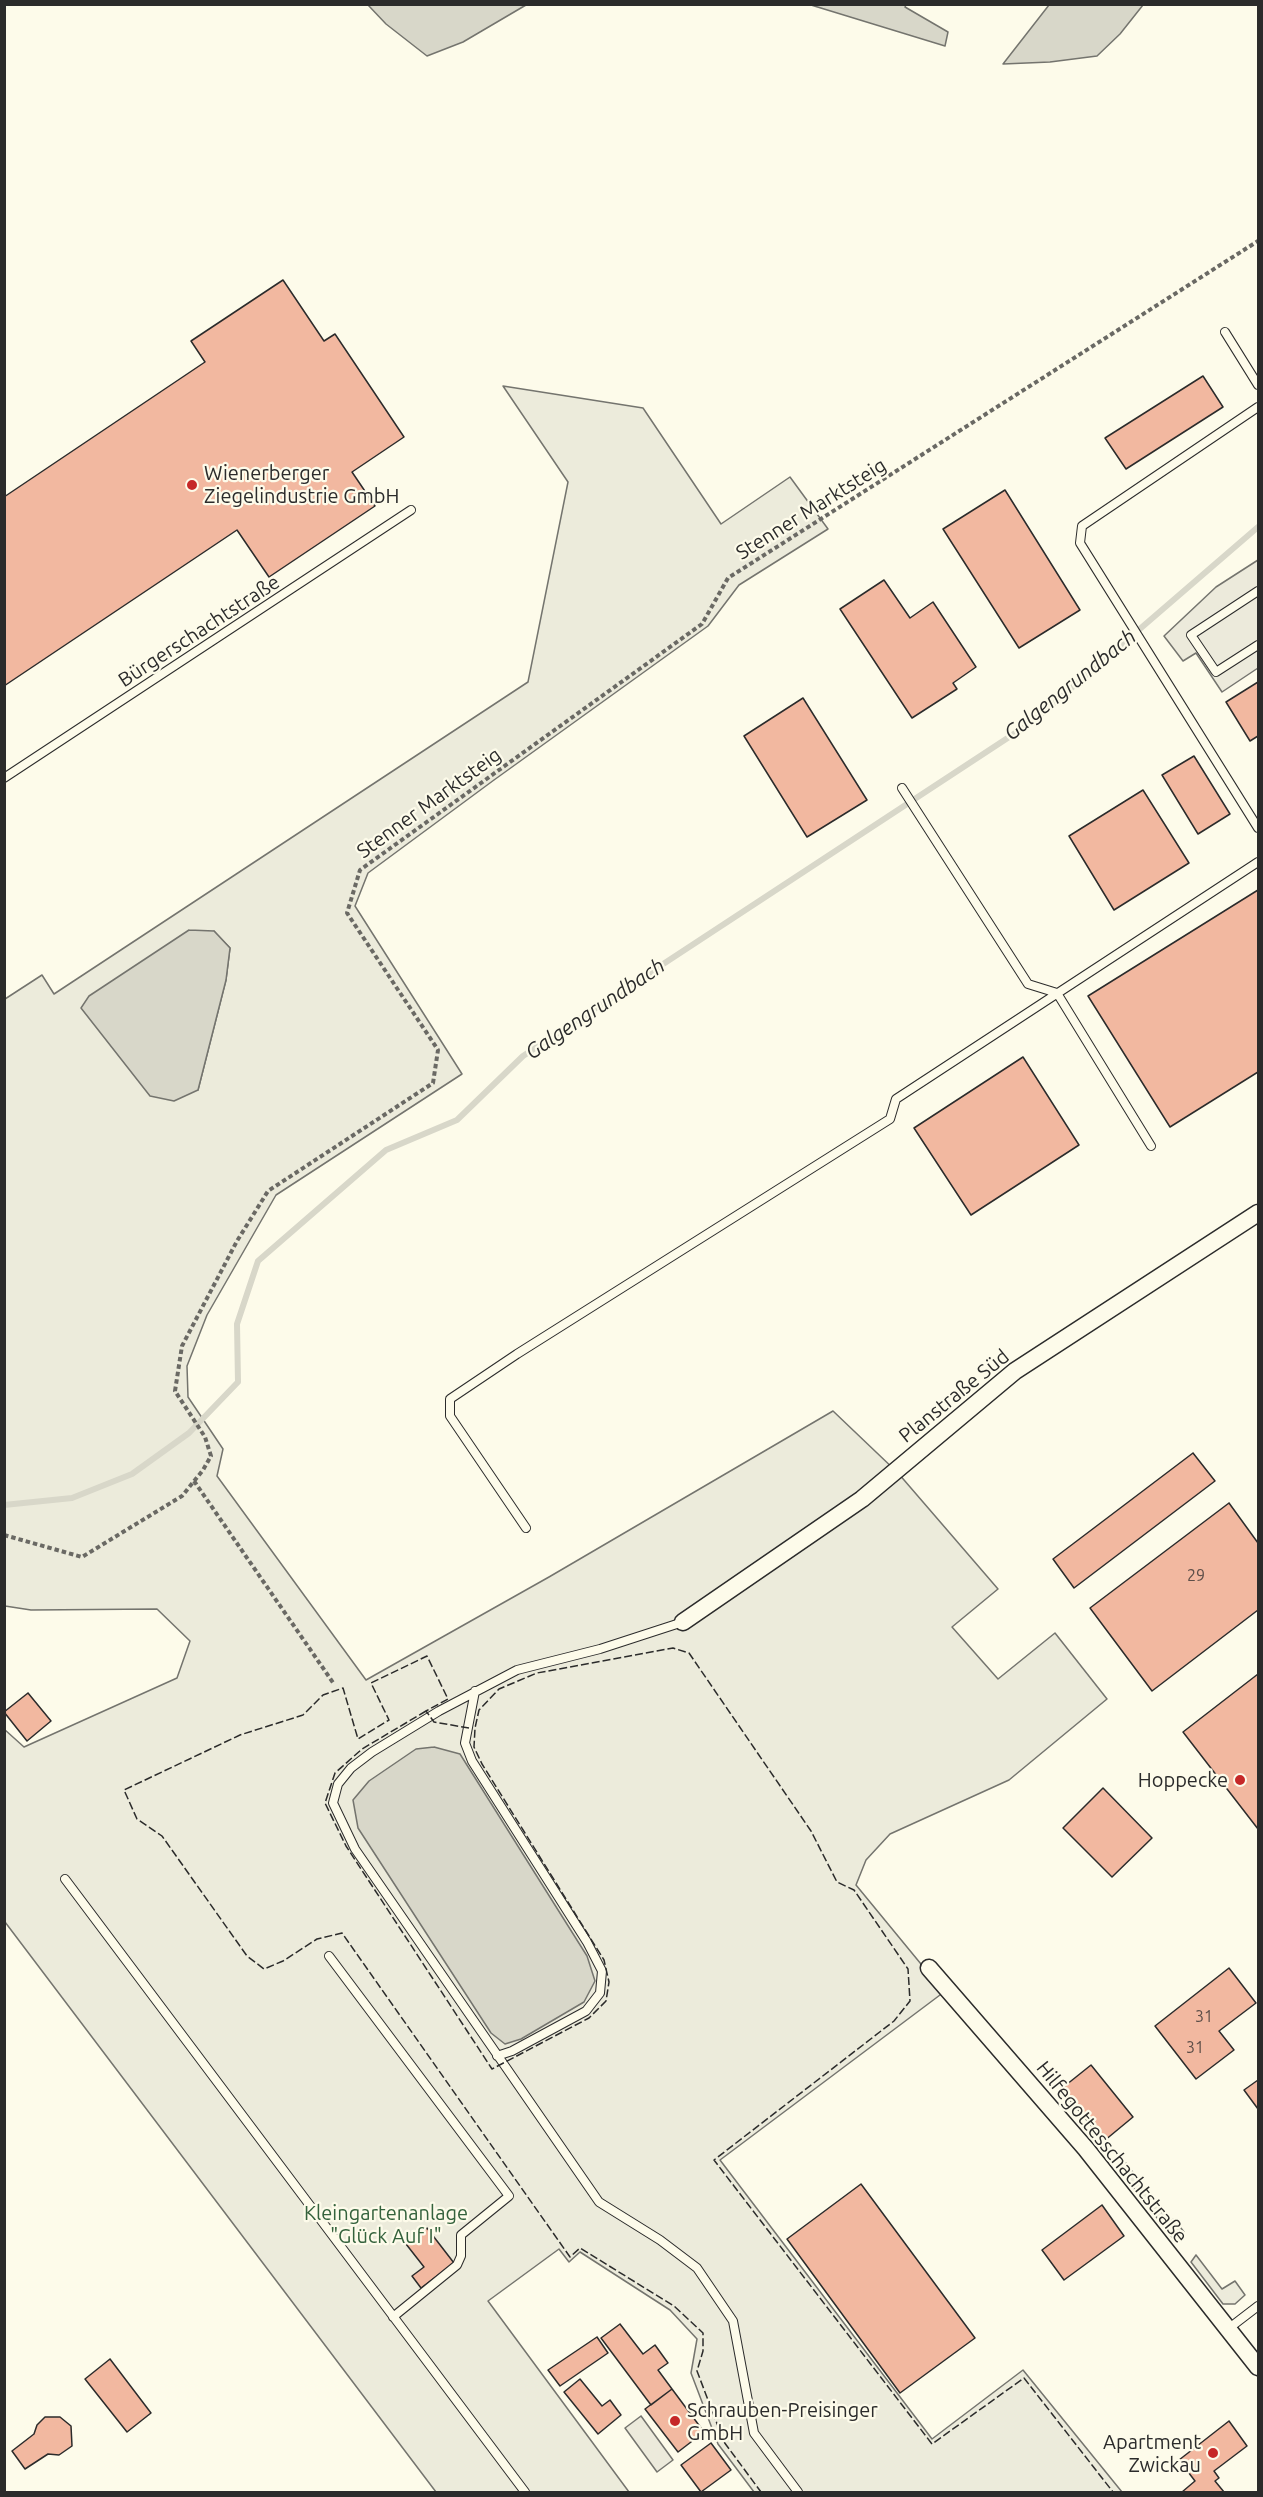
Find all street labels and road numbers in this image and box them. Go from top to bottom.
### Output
street label: Stenner Marktsteig [732,453,890,565]
street label: Bürgerschachtstraße [114,570,284,692]
street label: Stenner Marktsteig [352,743,506,863]
street label: Planstraße Süd [894,1344,1014,1448]
street label: Hilfegottesschachtstraße [1031,2056,1193,2248]

